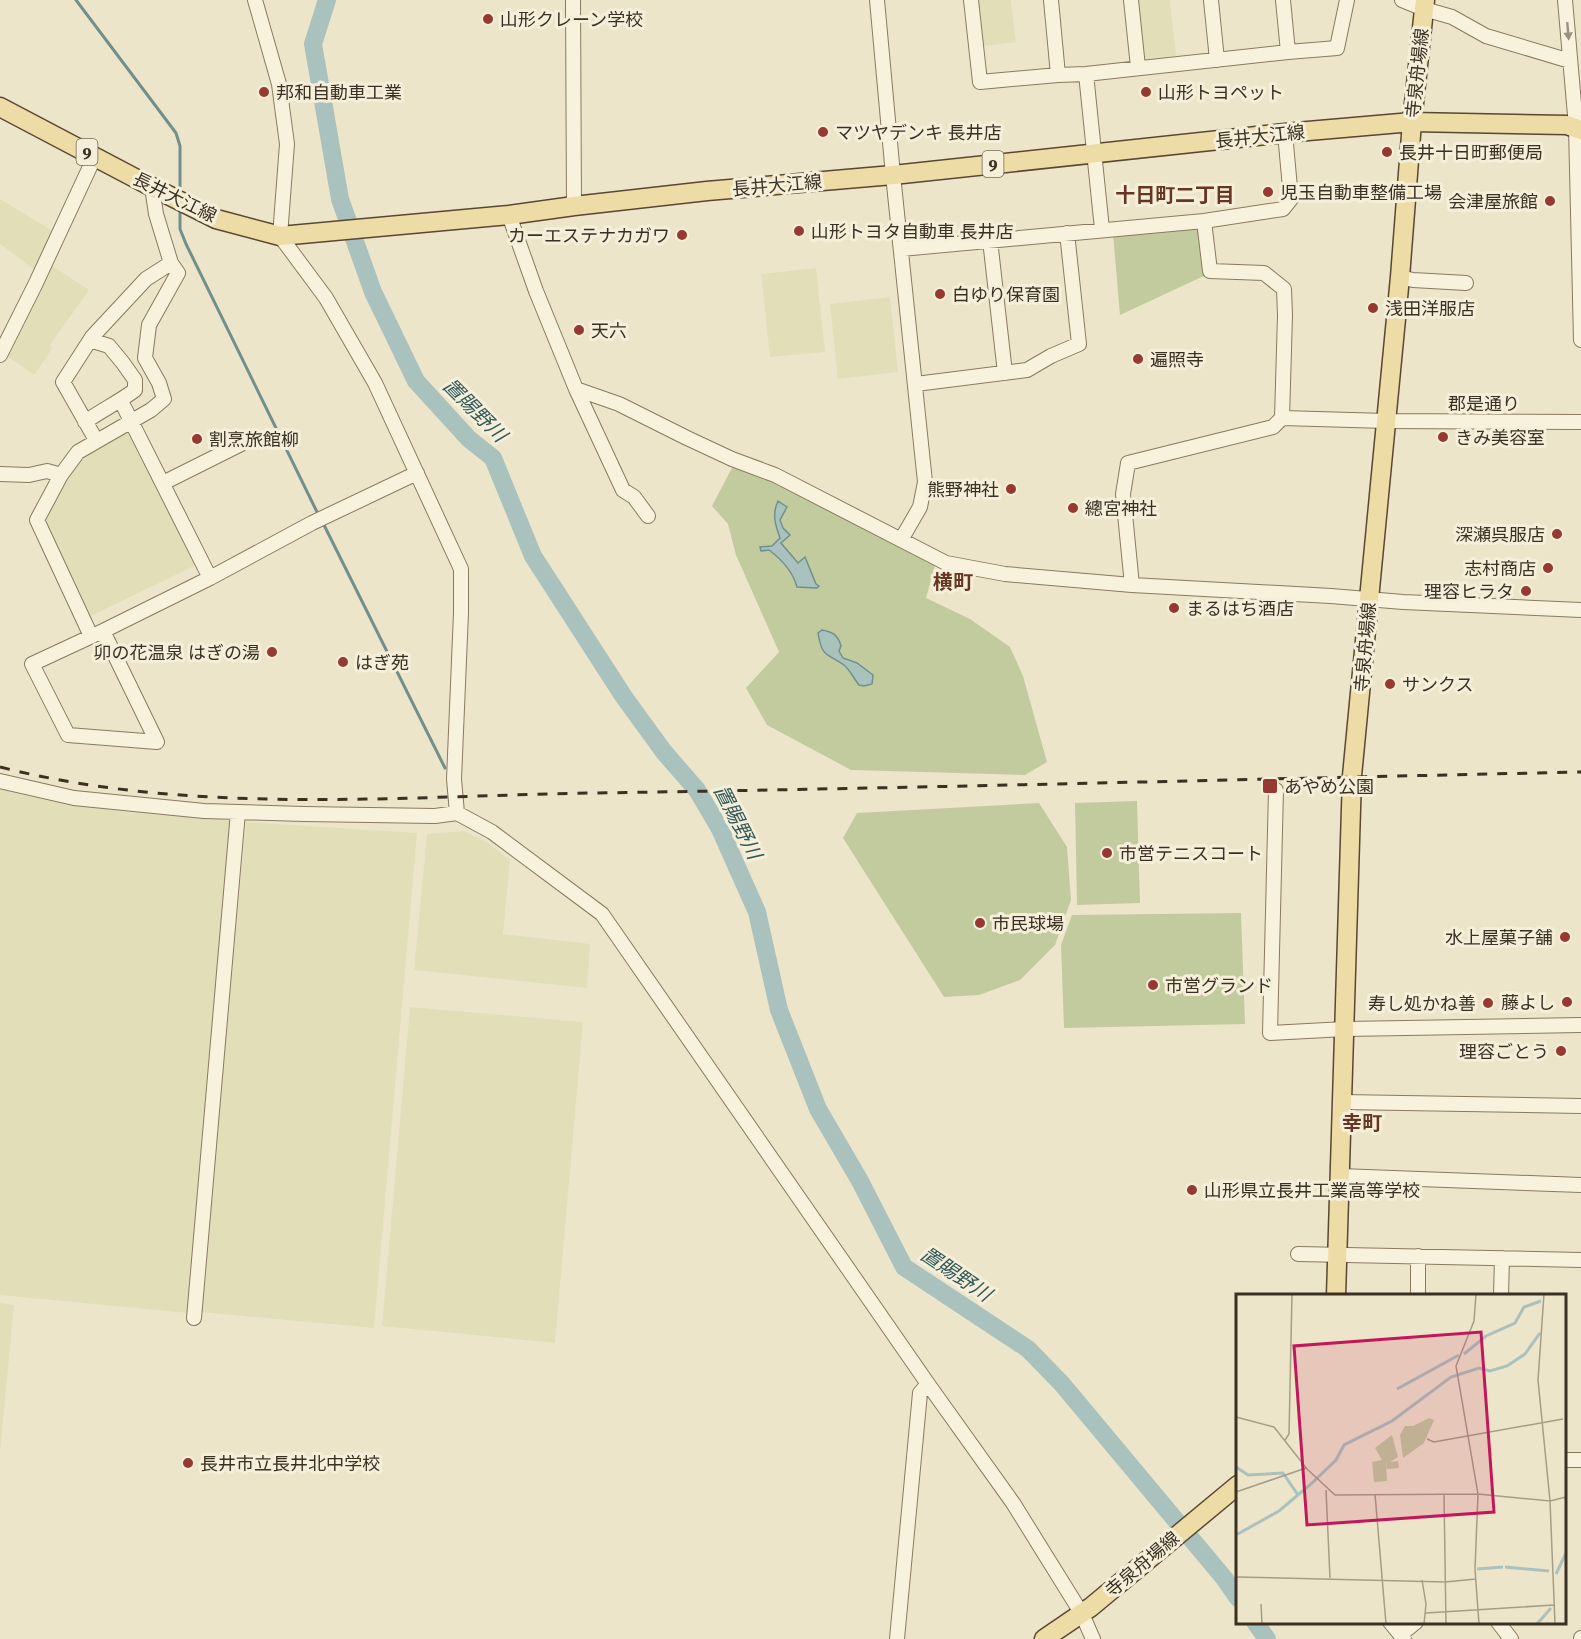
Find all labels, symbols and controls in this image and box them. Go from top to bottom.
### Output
place label: 山形クレーン学校 [500,9,643,30]
marker: 山形クレーン学校 [481,12,495,26]
one-way arrow [1563,21,1573,40]
street label: 寺泉舟場線 [1402,27,1432,119]
place label: 邦和自動車工業 [276,82,402,103]
place label: 山形トヨペット [1158,82,1284,103]
marker: 邦和自動車工業 [257,85,271,99]
marker: 山形トヨペット [1139,85,1153,99]
street label: 長井大江線 [1214,121,1306,151]
place label: マツヤデンキ 長井店 [835,122,1002,143]
marker: マツヤデンキ 長井店 [816,125,830,139]
road number: 9 [76,139,98,165]
place label: 長井十日町郵便局 [1399,142,1543,163]
marker: 長井十日町郵便局 [1380,145,1394,159]
road number: 9 [982,151,1004,177]
street label: 長井大江線 [130,168,220,226]
street label: 長井大江線 [731,171,823,199]
place label: 児玉自動車整備工場 [1280,182,1442,203]
district label: 十日町二丁目 [1115,183,1235,207]
marker: 児玉自動車整備工場 [1261,185,1275,199]
place label: 会津屋旅館 [1448,191,1538,212]
marker: 会津屋旅館 [1543,194,1557,208]
place label: 山形トヨタ自動車 長井店 [811,221,1014,242]
marker: 山形トヨタ自動車 長井店 [792,224,806,238]
place label: カーエステナカガワ [508,225,670,246]
marker: カーエステナカガワ [675,228,689,242]
place label: 白ゆり保育園 [952,284,1060,305]
marker: 白ゆり保育園 [933,287,947,301]
place label: 浅田洋服店 [1385,298,1475,319]
marker: 浅田洋服店 [1366,301,1380,315]
place label: 天六 [591,320,627,341]
marker: 天六 [572,323,586,337]
place label: 遍照寺 [1150,349,1204,370]
marker: 遍照寺 [1131,352,1145,366]
water label: 置賜野川 [438,373,513,448]
street label: 郡是通り [1448,393,1520,414]
place label: きみ美容室 [1455,427,1545,448]
place label: 割烹旅館柳 [209,429,299,450]
marker: きみ美容室 [1436,430,1450,444]
marker: 割烹旅館柳 [190,432,204,446]
place label: 熊野神社 [927,479,999,500]
marker: 熊野神社 [1004,482,1018,496]
place label: 總宮神社 [1085,498,1157,519]
marker: 總宮神社 [1066,501,1080,515]
place label: 深瀬呉服店 [1455,524,1545,545]
marker: 深瀬呉服店 [1550,527,1564,541]
place label: 志村商店 [1464,558,1536,579]
marker: 志村商店 [1541,561,1555,575]
district label: 横町 [933,570,973,594]
place label: 理容ヒラタ [1424,581,1514,602]
marker: 理容ヒラタ [1519,584,1533,598]
place label: まるはち酒店 [1186,598,1294,619]
marker: まるはち酒店 [1167,601,1181,615]
street label: 寺泉舟場線 [1351,601,1379,693]
place label: 卯の花温泉 はぎの湯 [93,642,260,663]
marker: 卯の花温泉 はぎの湯 [265,645,279,659]
place label: はぎ苑 [355,652,409,673]
marker: はぎ苑 [336,655,350,669]
place label: サンクス [1402,674,1473,695]
marker: サンクス [1383,677,1397,691]
place label: あやめ公園 [1284,776,1374,797]
marker: あやめ公園 [1261,777,1279,795]
water label: 置賜野川 [709,781,768,865]
place label: 市営テニスコート [1119,843,1263,864]
marker: 市営テニスコート [1100,846,1114,860]
place label: 市民球場 [992,913,1064,934]
marker: 市民球場 [973,916,987,930]
place label: 水上屋菓子舗 [1445,927,1553,948]
marker: 水上屋菓子舗 [1558,930,1572,944]
place label: 市営グランド [1165,975,1273,996]
marker: 市営グランド [1146,978,1160,992]
place label: 藤よし [1501,992,1555,1013]
place label: 寿し処かね善 [1368,993,1476,1014]
marker: 藤よし [1560,995,1574,1009]
marker: 寿し処かね善 [1481,996,1495,1010]
place label: 理容ごとう [1459,1041,1549,1062]
marker: 理容ごとう [1554,1044,1568,1058]
district label: 幸町 [1342,1111,1382,1135]
place label: 山形県立長井工業高等学校 [1204,1180,1420,1201]
marker: 山形県立長井工業高等学校 [1185,1183,1199,1197]
water label: 置賜野川 [916,1242,998,1307]
inset map [1236,1294,1566,1624]
place label: 長井市立長井北中学校 [200,1453,380,1474]
marker: 長井市立長井北中学校 [181,1456,195,1470]
street label: 寺泉舟場線 [1101,1527,1183,1601]

